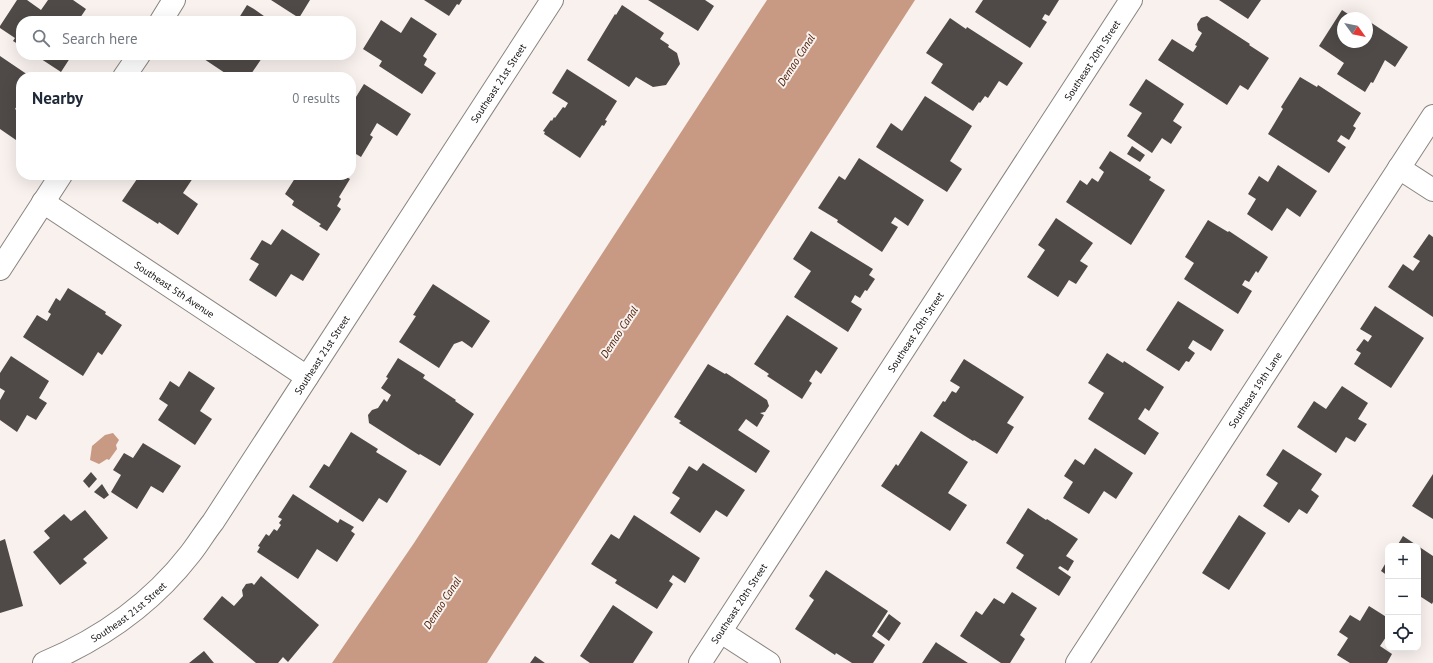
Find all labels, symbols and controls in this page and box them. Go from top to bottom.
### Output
north arrow [1337,12,1373,48]
search box [16,16,356,60]
street label: Southeast 20th Street [1061,17,1123,103]
icon: search [30,27,52,49]
text: Search here [62,29,138,48]
water label: Demao Canal [774,31,818,89]
street label: Southeast 21st Street [468,40,529,125]
text: Nearby [32,87,83,109]
text: 0 results [292,90,340,107]
street label: Southeast 5th Avenue [132,258,217,320]
street label: Southeast 20th Street [884,289,947,374]
water label: Demao Canal [597,303,641,361]
street label: Southeast 21st Street [291,312,352,397]
street label: Southeast 19th Lane [1225,349,1284,430]
map controls [1385,543,1421,651]
button: + [1385,543,1421,579]
street label: Southeast 20th Street [708,560,770,646]
water label: Demao Canal [420,574,464,632]
street label: Southeast 21st Street [88,578,169,645]
button: − [1385,579,1421,615]
button: locate [1385,615,1421,651]

